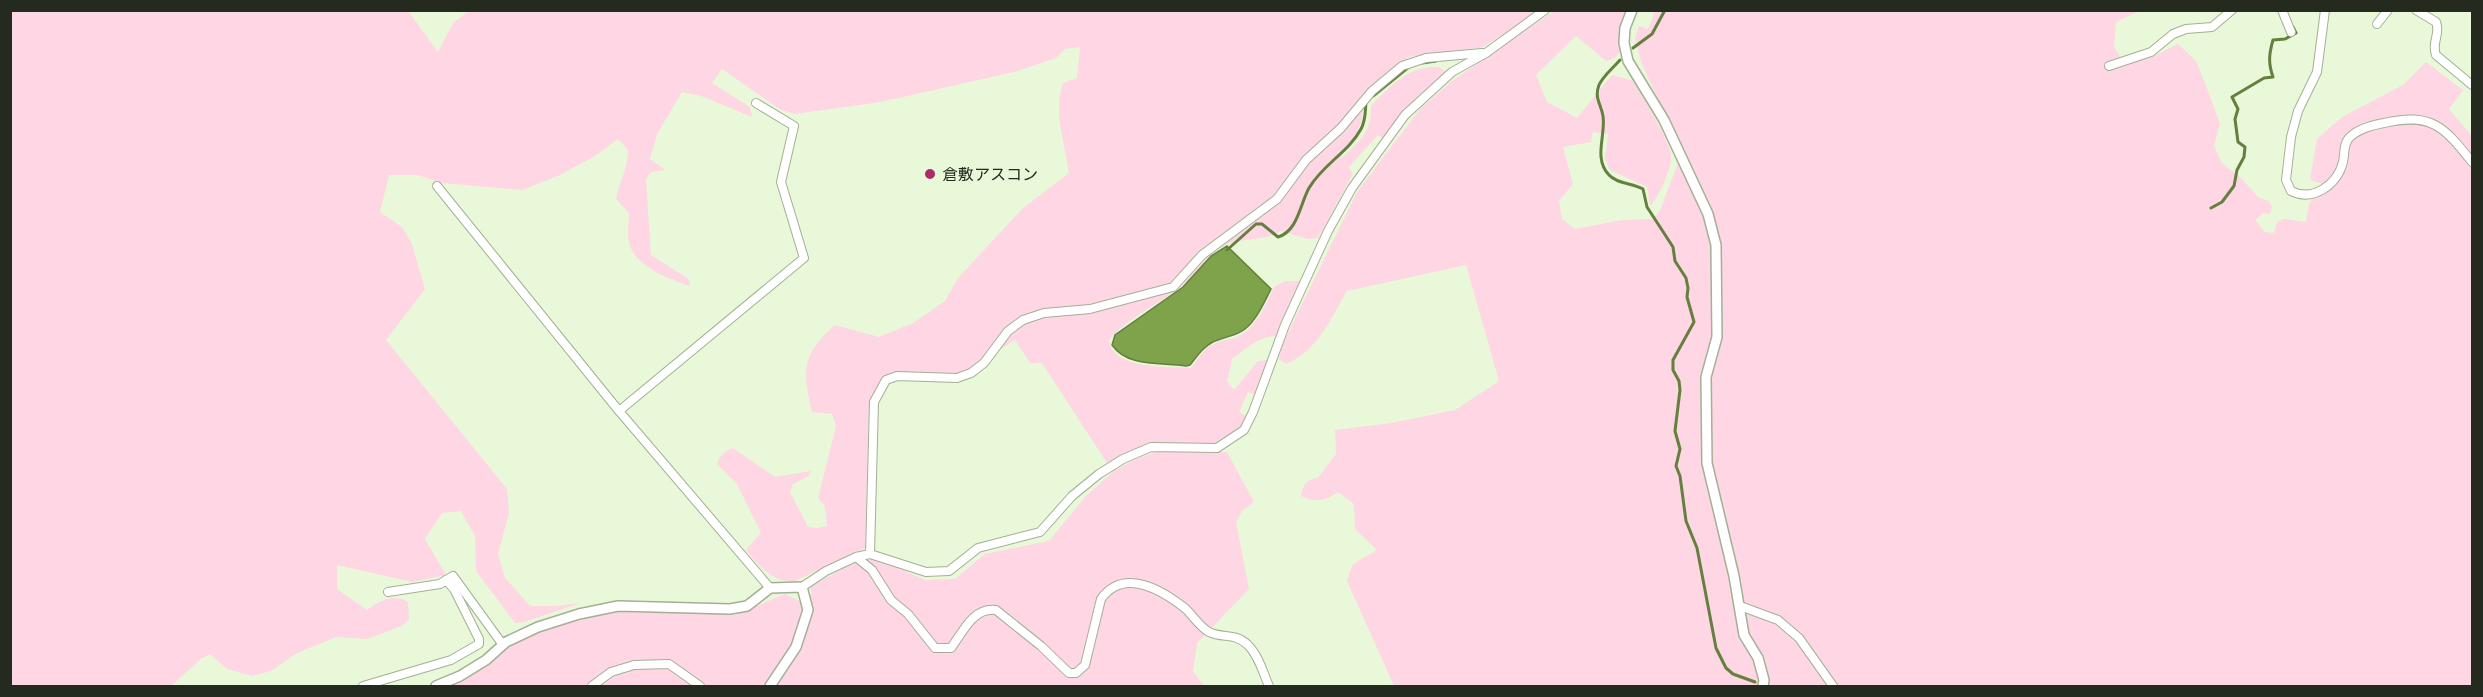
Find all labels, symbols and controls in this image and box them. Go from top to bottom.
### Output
place label: 倉敷アスコン [942,165,1038,184]
marker: 倉敷アスコン [923,167,937,181]

